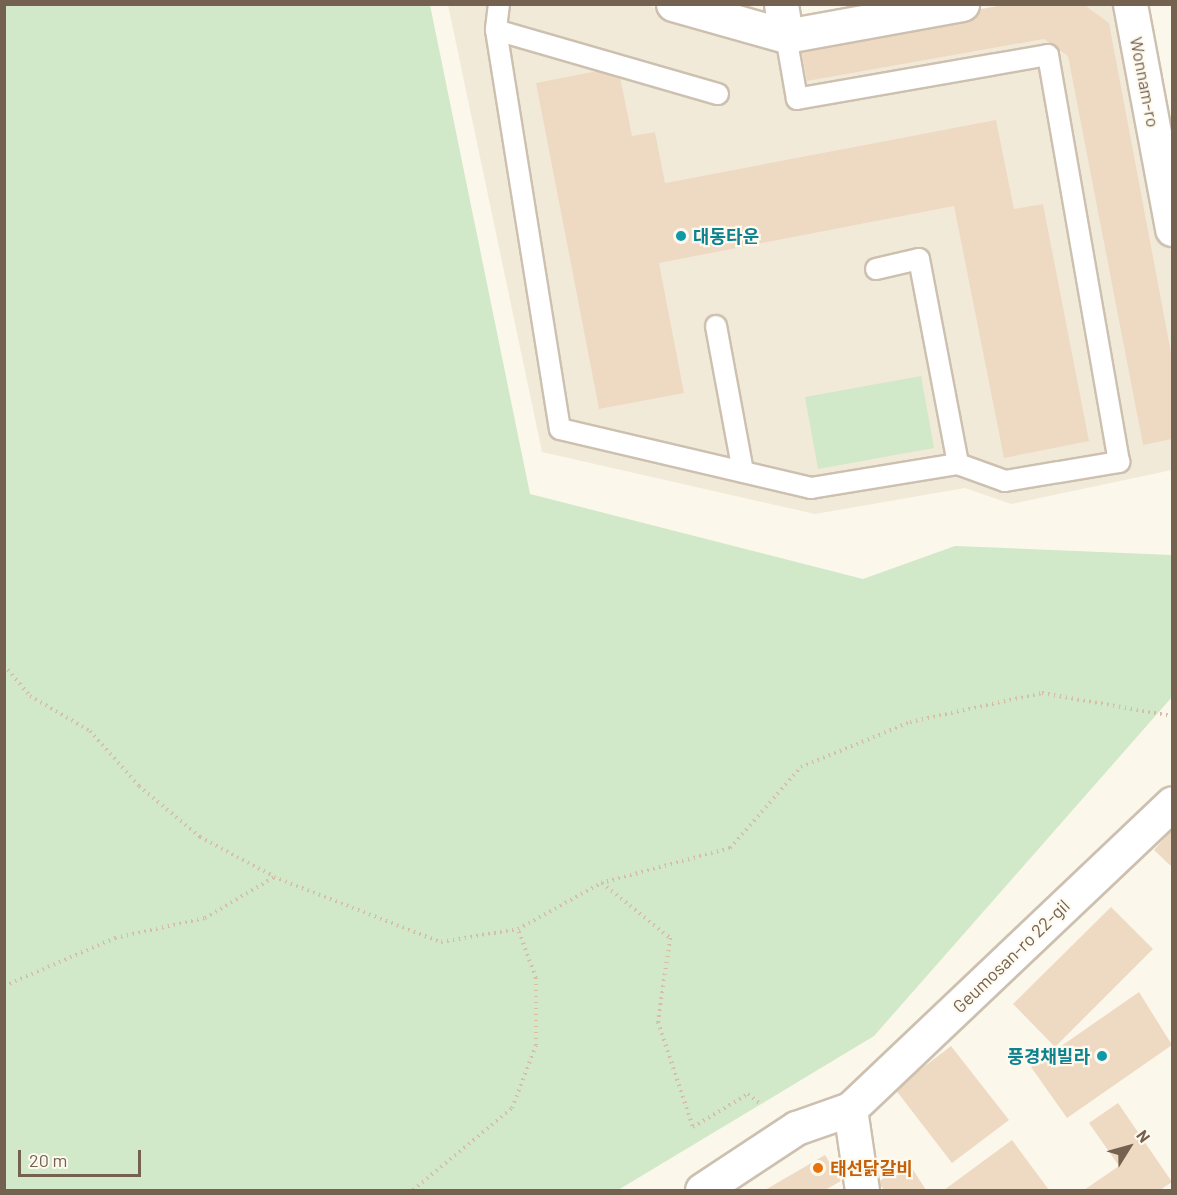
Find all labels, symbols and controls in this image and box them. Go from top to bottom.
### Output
street label: Wonnam-ro [1126,35,1164,129]
place label: 대동타운 [693,225,759,247]
marker: 대동타운 [674,229,688,243]
street label: Geumosan-ro 22-gil [948,895,1074,1017]
place label: 풍경채빌라 [1007,1045,1090,1067]
marker: 풍경채빌라 [1095,1049,1109,1063]
north arrow [1099,1117,1159,1177]
text: N [1133,1126,1155,1146]
scale bar [21,1138,144,1176]
text: 20 m [29,1149,67,1171]
place label: 태선닭갈비 [830,1157,913,1179]
marker: 태선닭갈비 [811,1161,825,1175]

